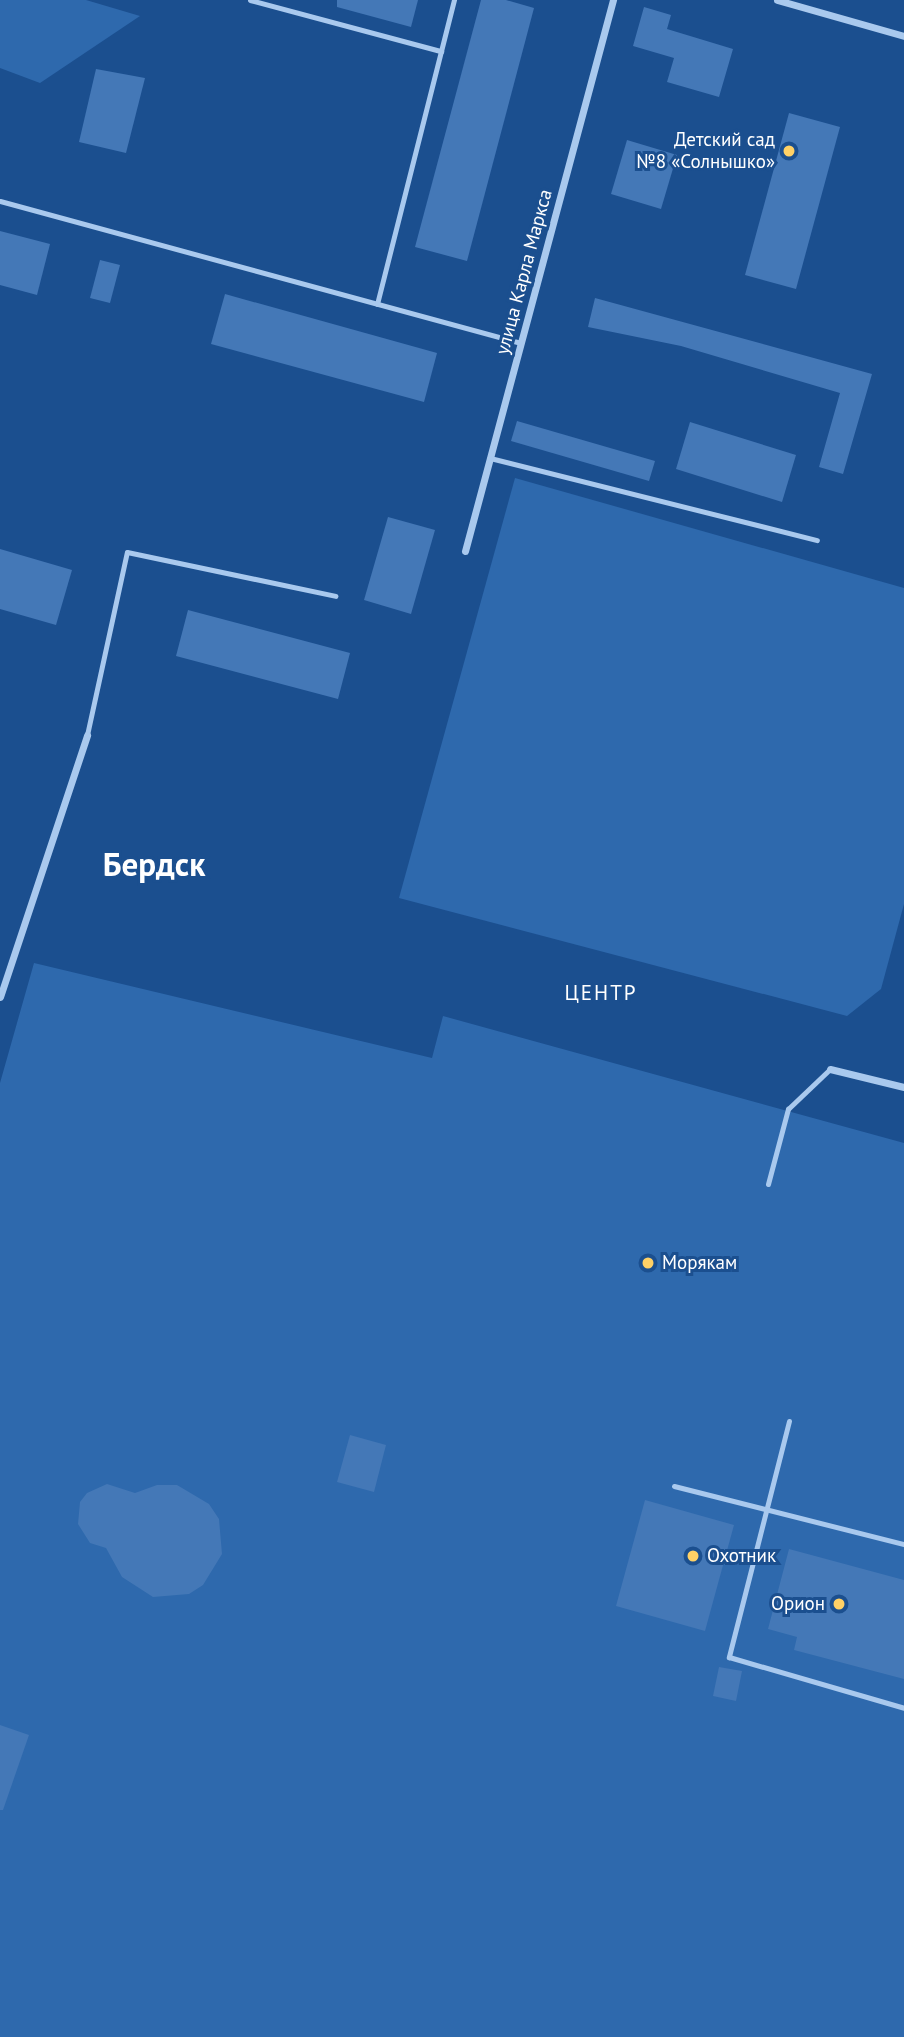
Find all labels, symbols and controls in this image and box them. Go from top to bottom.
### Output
place label: Детский сад №8 «Солнышко» [636,129,775,173]
marker: Детский сад №8 «Солнышко» [781,143,797,159]
street label: улица Карла Маркса [491,187,557,357]
district label: Бердск [103,844,205,884]
district label: ЦЕНТР [565,980,637,1006]
place label: Морякам [662,1252,737,1274]
marker: Морякам [640,1255,656,1271]
place label: Охотник [707,1545,776,1567]
marker: Охотник [685,1548,701,1564]
place label: Орион [771,1593,825,1615]
marker: Орион [831,1596,847,1612]

